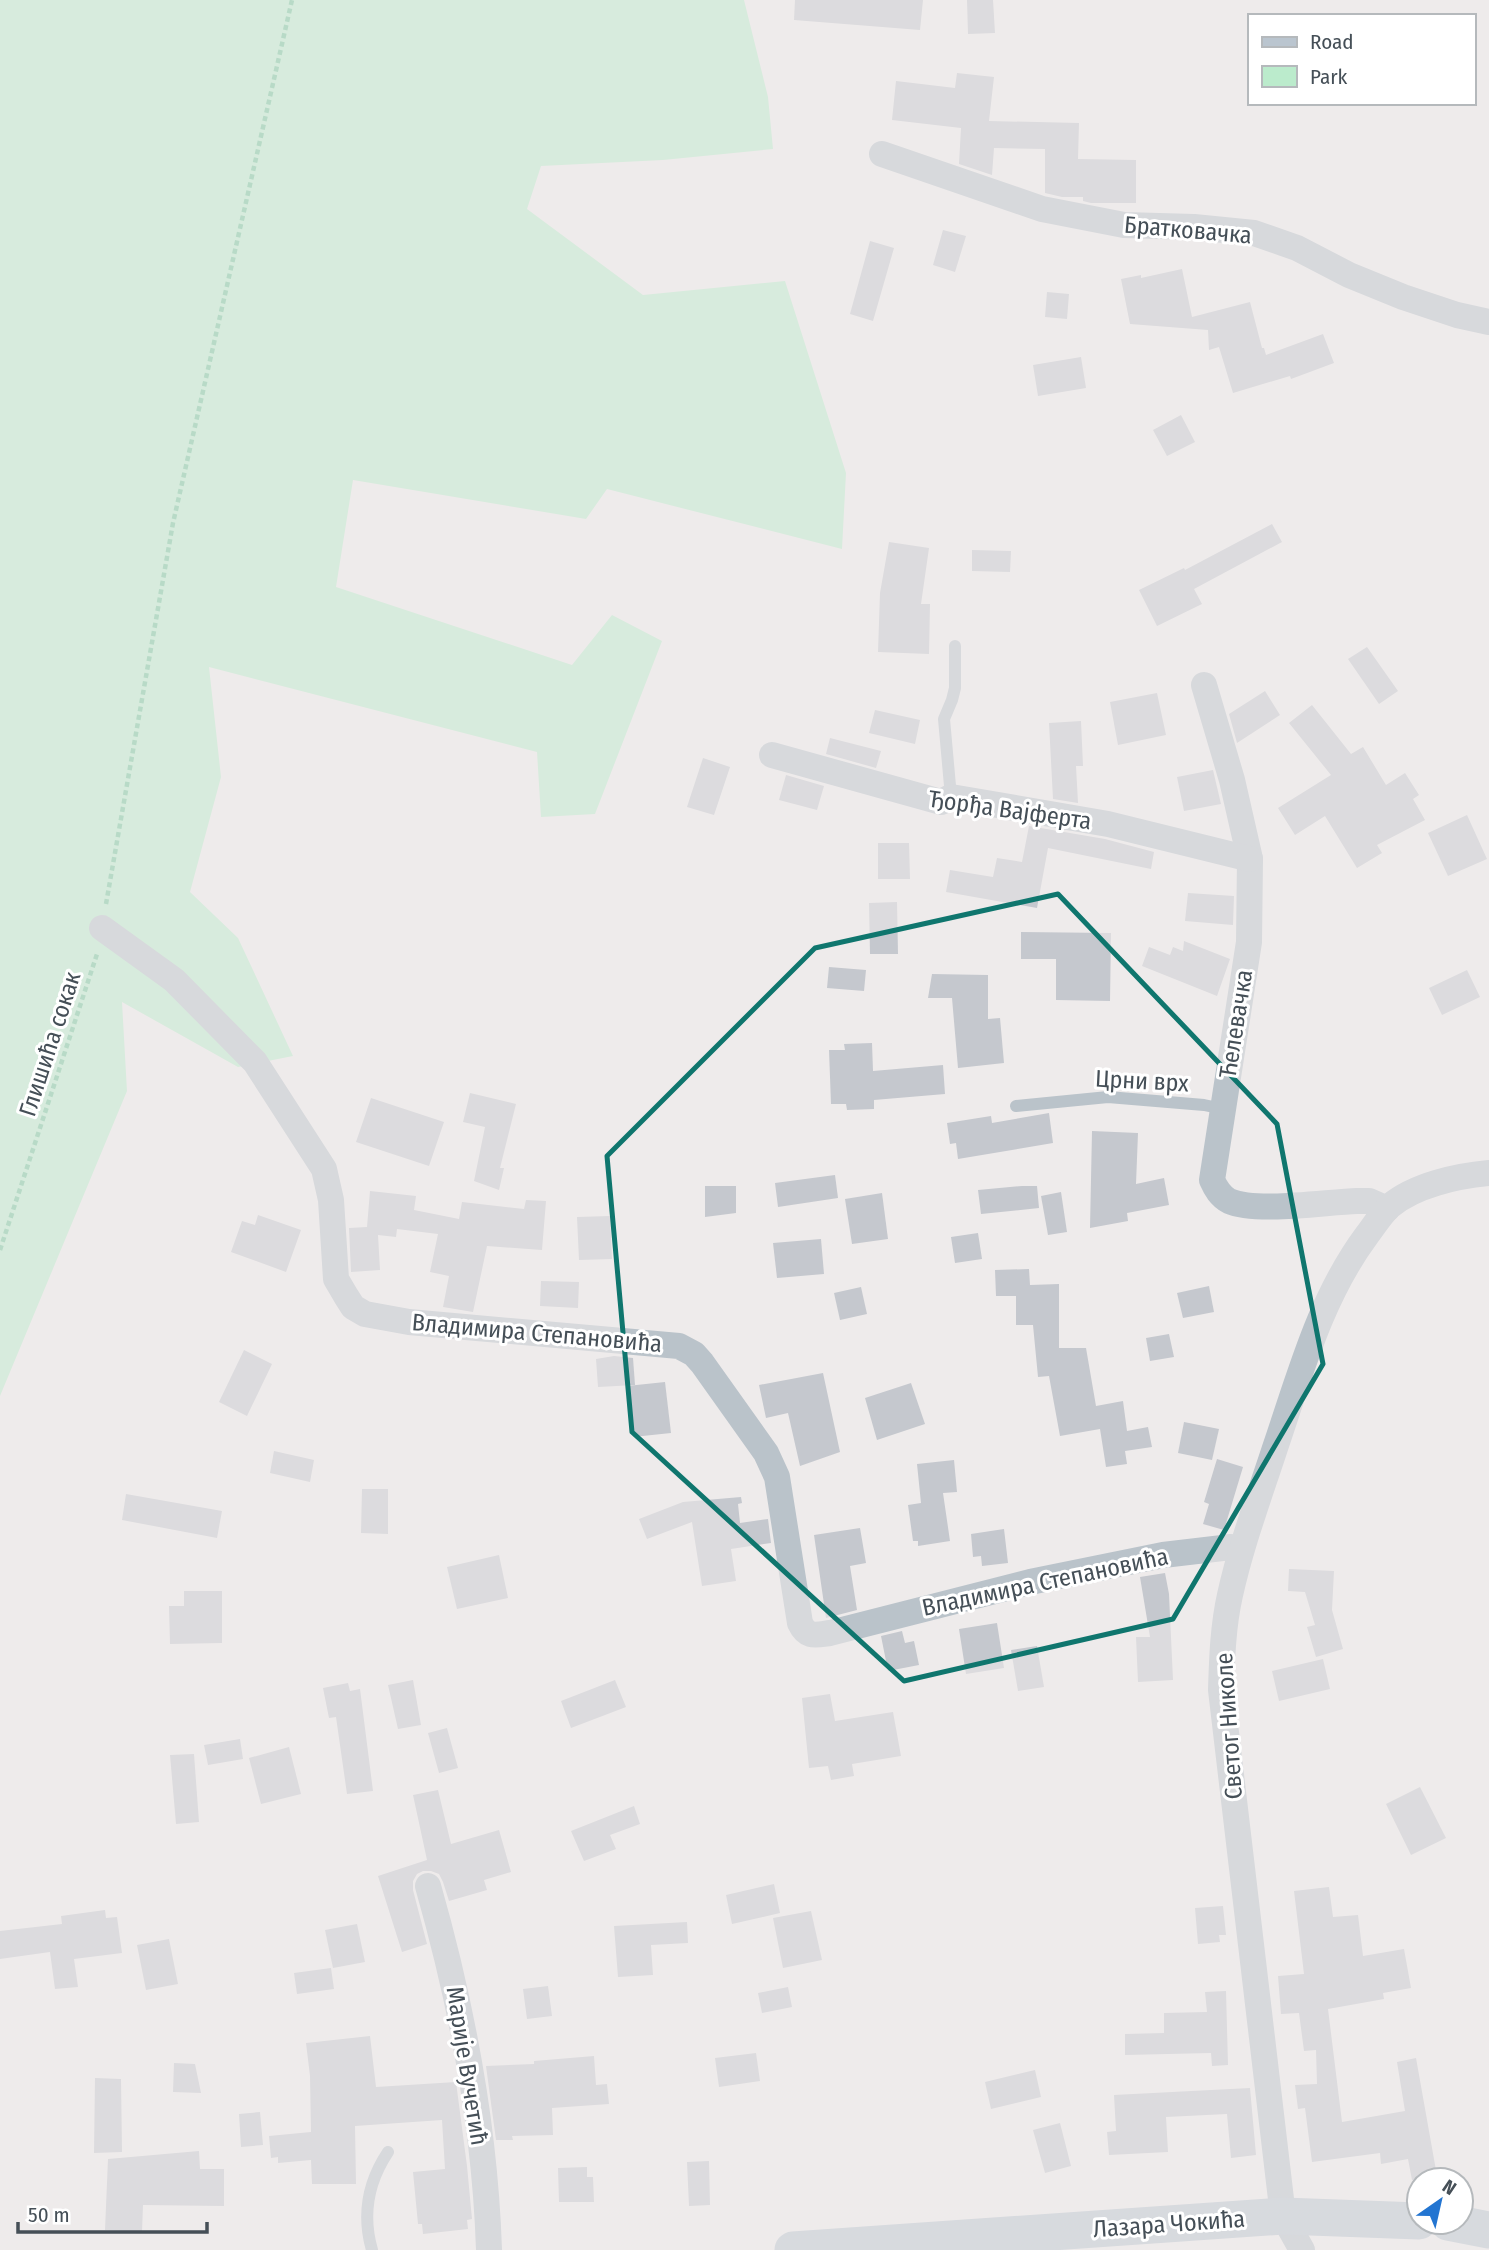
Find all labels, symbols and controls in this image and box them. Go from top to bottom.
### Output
legend [1248,14,1475,105]
text: Road [1310,29,1354,55]
text: Park [1310,64,1348,90]
street label: Братковачка [1123,210,1253,250]
street label: Ђорђа Вајферта [927,785,1093,835]
street label: Глишића сокак [13,967,87,1120]
street label: Ћелевачка [1214,968,1258,1080]
street label: Црни врх [1094,1065,1190,1097]
street label: Владимира Степановића [411,1308,663,1358]
street label: Владимира Степановића [919,1542,1171,1622]
street label: Светог Николе [1210,1652,1248,1800]
street label: Марије Вучетић [441,1985,493,2147]
north arrow [1405,2166,1475,2236]
text: N [1438,2175,1460,2200]
scale bar [18,2190,206,2234]
text: 50 m [28,2202,70,2228]
street label: Лазара Чокића [1092,2205,1246,2243]

